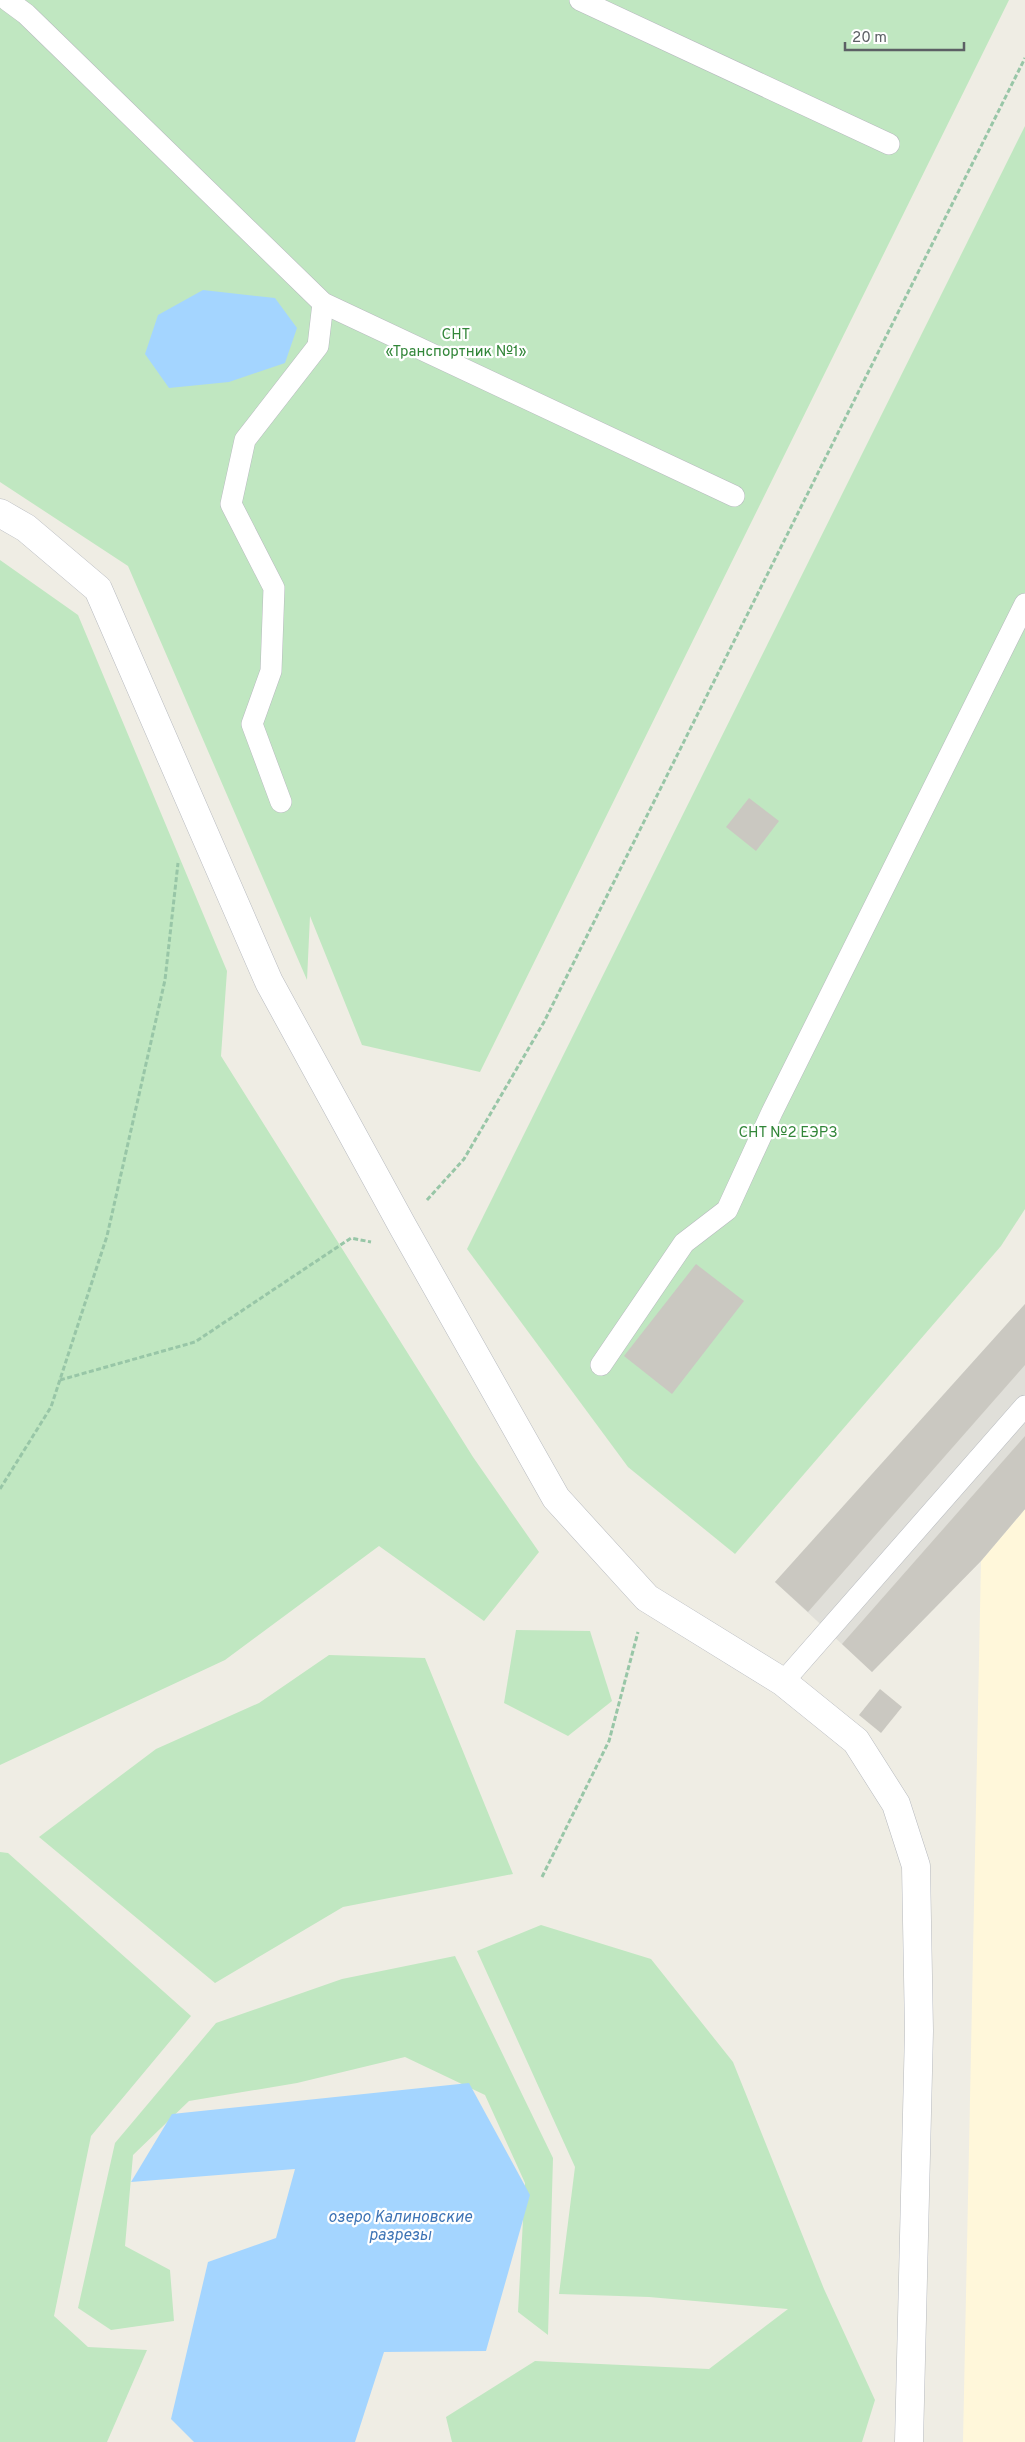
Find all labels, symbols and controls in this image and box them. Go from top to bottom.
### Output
scale bar [845,20,964,52]
text: 20 m [852,29,887,48]
park label: СНТ «Транспортник №1» [386,326,527,362]
park label: СНТ №2 ЕЭРЗ [738,1124,838,1143]
water label: озеро Калиновские разрезы [328,2208,473,2246]

